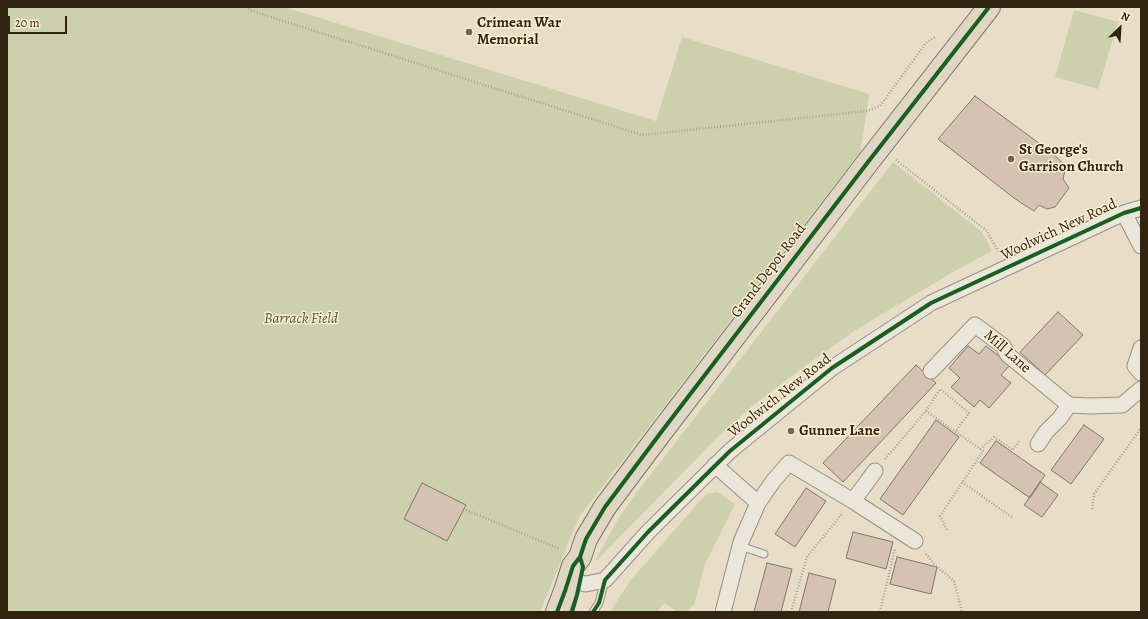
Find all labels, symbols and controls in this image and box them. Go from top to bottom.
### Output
scale bar [10,8,69,34]
north arrow [1100,8,1140,48]
text: N [1118,8,1132,25]
place label: Crimean War Memorial [477,14,561,49]
text: 20 m [15,15,39,31]
marker: Crimean War Memorial [464,27,474,37]
place label: St George's Garrison Church [1019,141,1124,176]
marker: St George's Garrison Church [1006,154,1016,164]
street label: Woolwich New Road [998,195,1120,265]
street label: Grand Depot Road [728,220,810,322]
park label: Barrack Field [264,310,338,328]
street label: Mill Lane [980,327,1034,377]
street label: Woolwich New Road [725,350,835,442]
place label: Gunner Lane [799,422,880,440]
marker: Gunner Lane [786,426,796,436]

